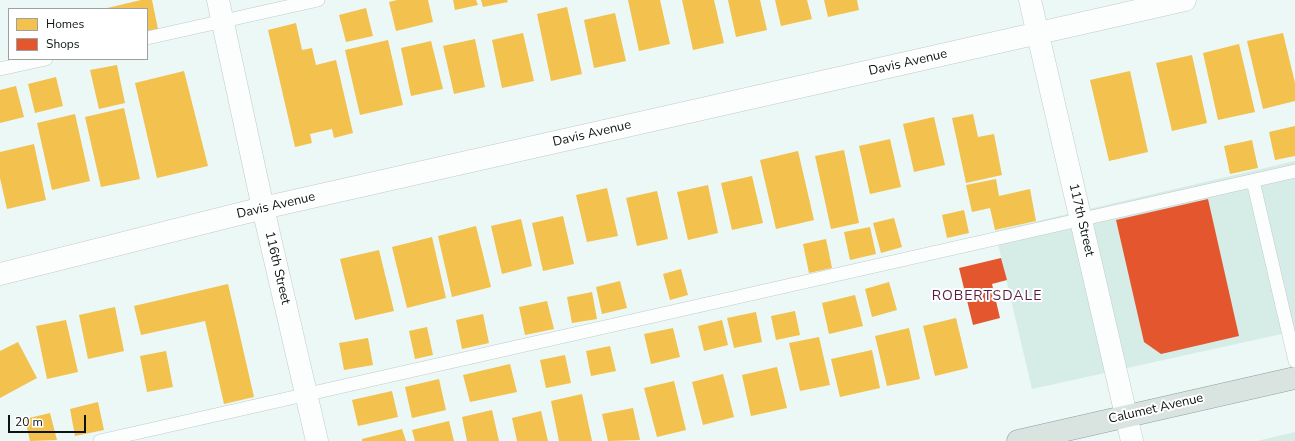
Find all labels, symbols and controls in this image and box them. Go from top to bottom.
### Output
legend [8,8,148,60]
text: Homes [46,16,84,32]
text: Shops [46,36,80,52]
street label: Davis Avenue [867,46,949,80]
street label: Davis Avenue [551,117,633,151]
street label: 117th Street [1065,182,1097,258]
street label: Davis Avenue [235,189,317,223]
street label: 116th Street [261,230,293,306]
district label: ROBERTSDALE [932,289,1042,305]
street label: Calumet Avenue [1107,391,1205,427]
scale bar [10,407,88,433]
text: 20 m [15,414,43,430]

